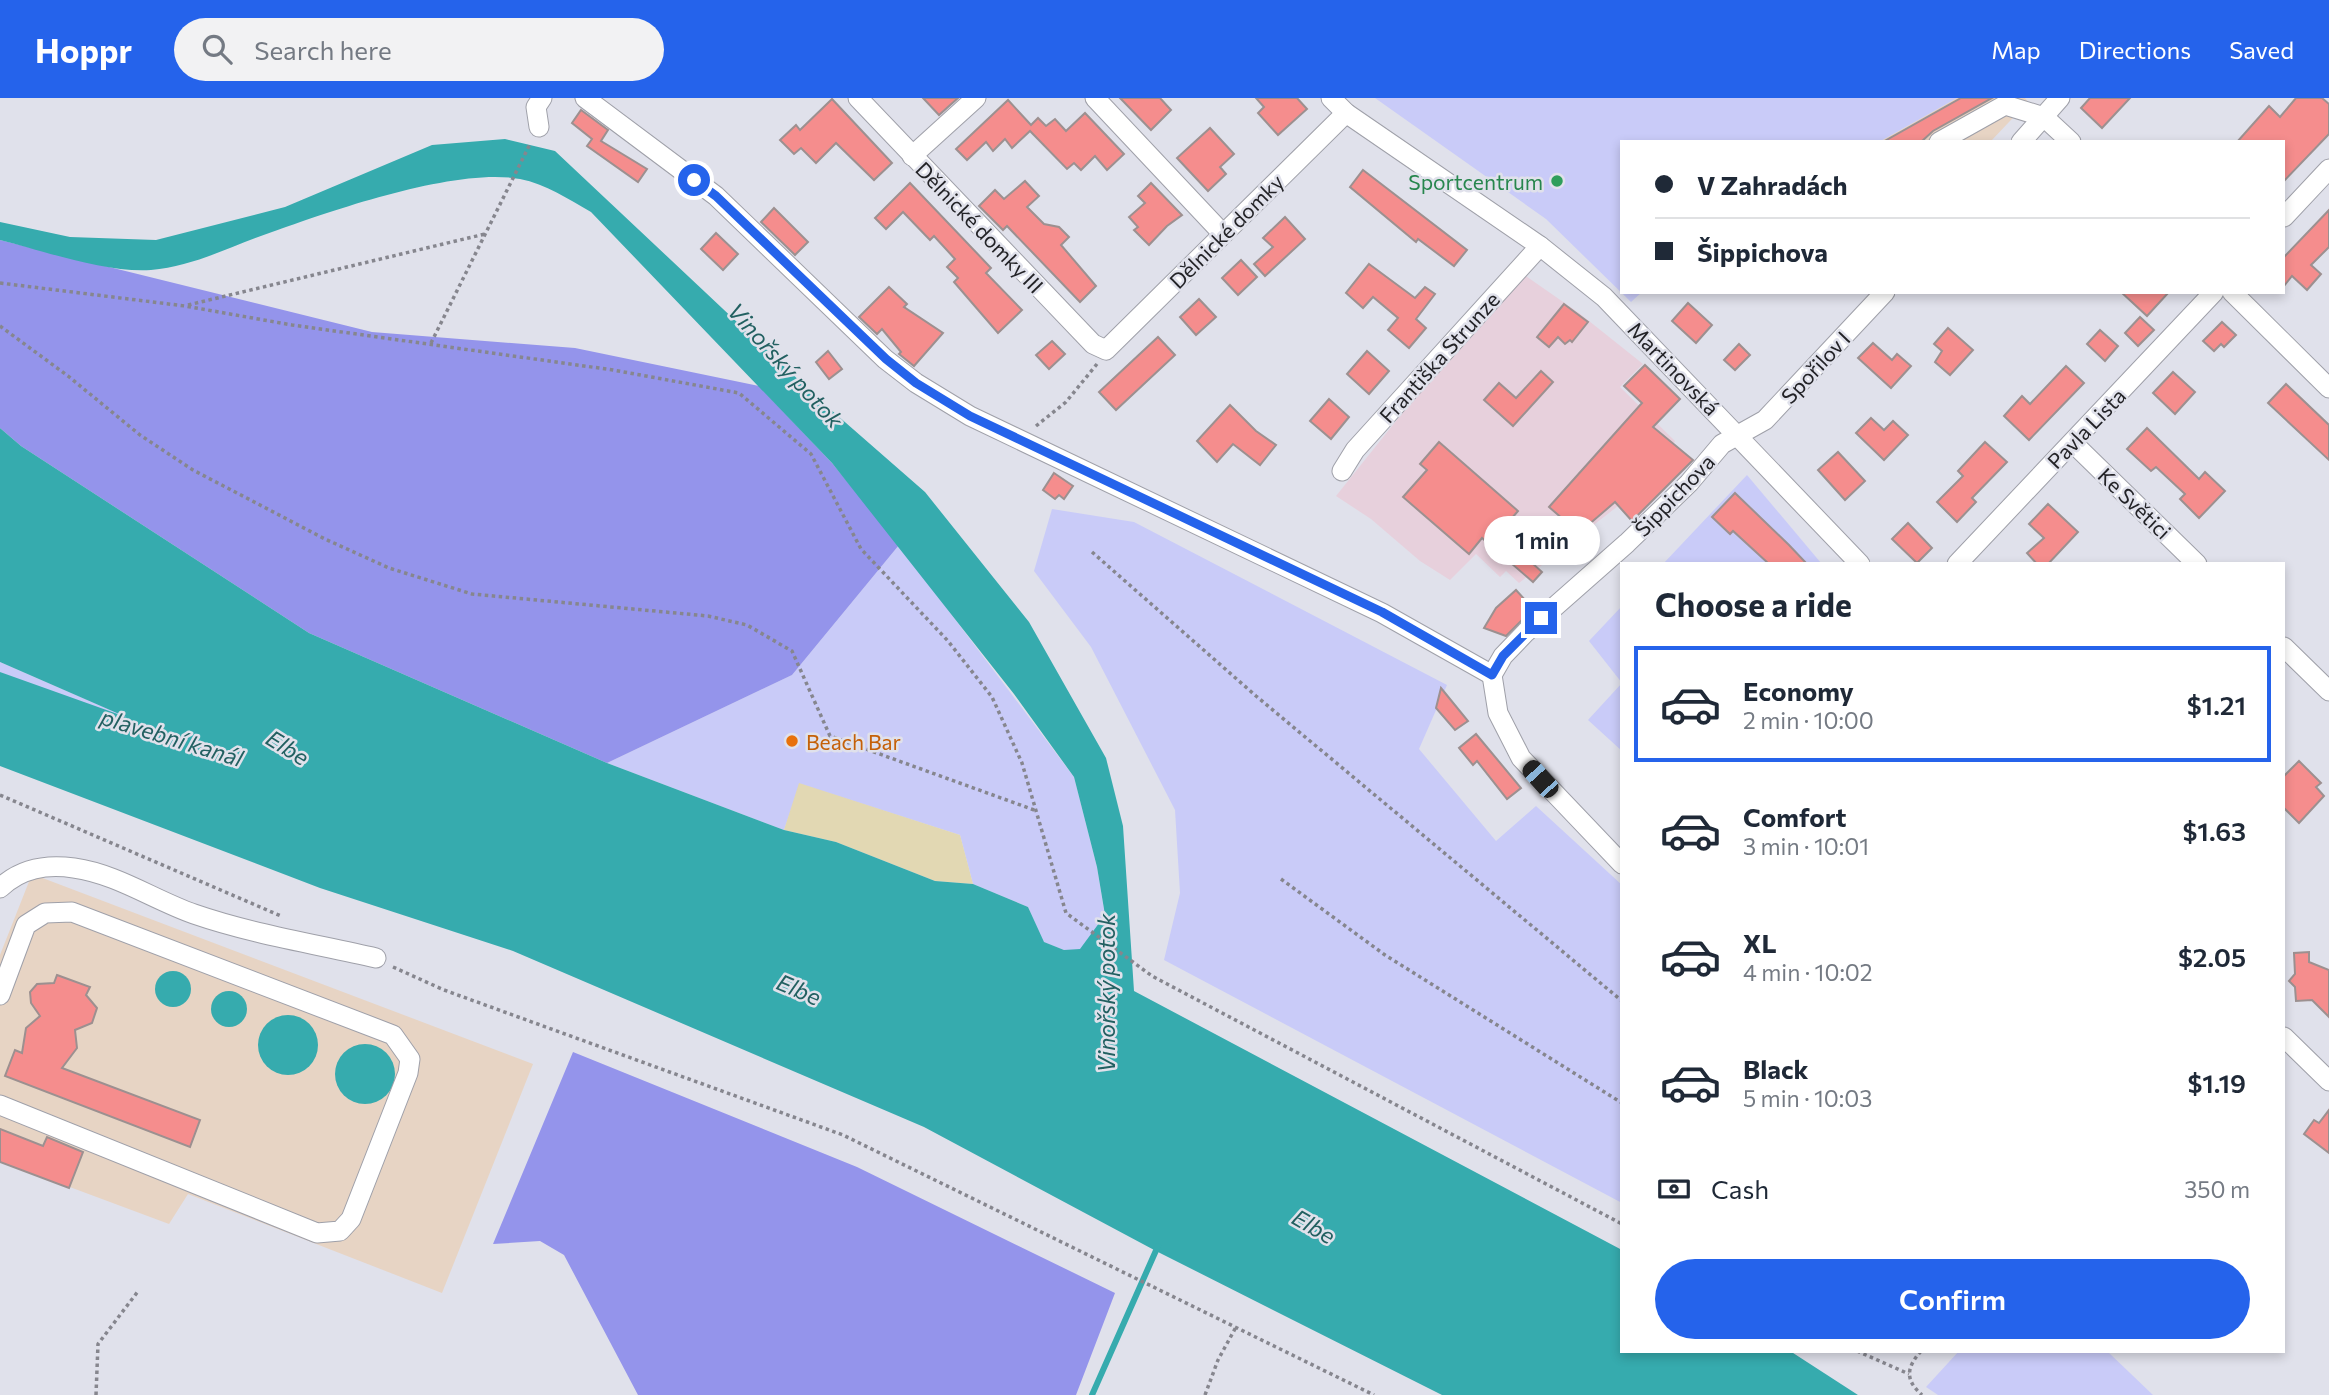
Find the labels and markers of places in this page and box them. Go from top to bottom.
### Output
place label: Sportcentrum [1408,169,1543,194]
marker: Sportcentrum [1549,173,1565,189]
place label: Beach Bar [806,729,901,754]
marker: Beach Bar [784,733,800,749]

